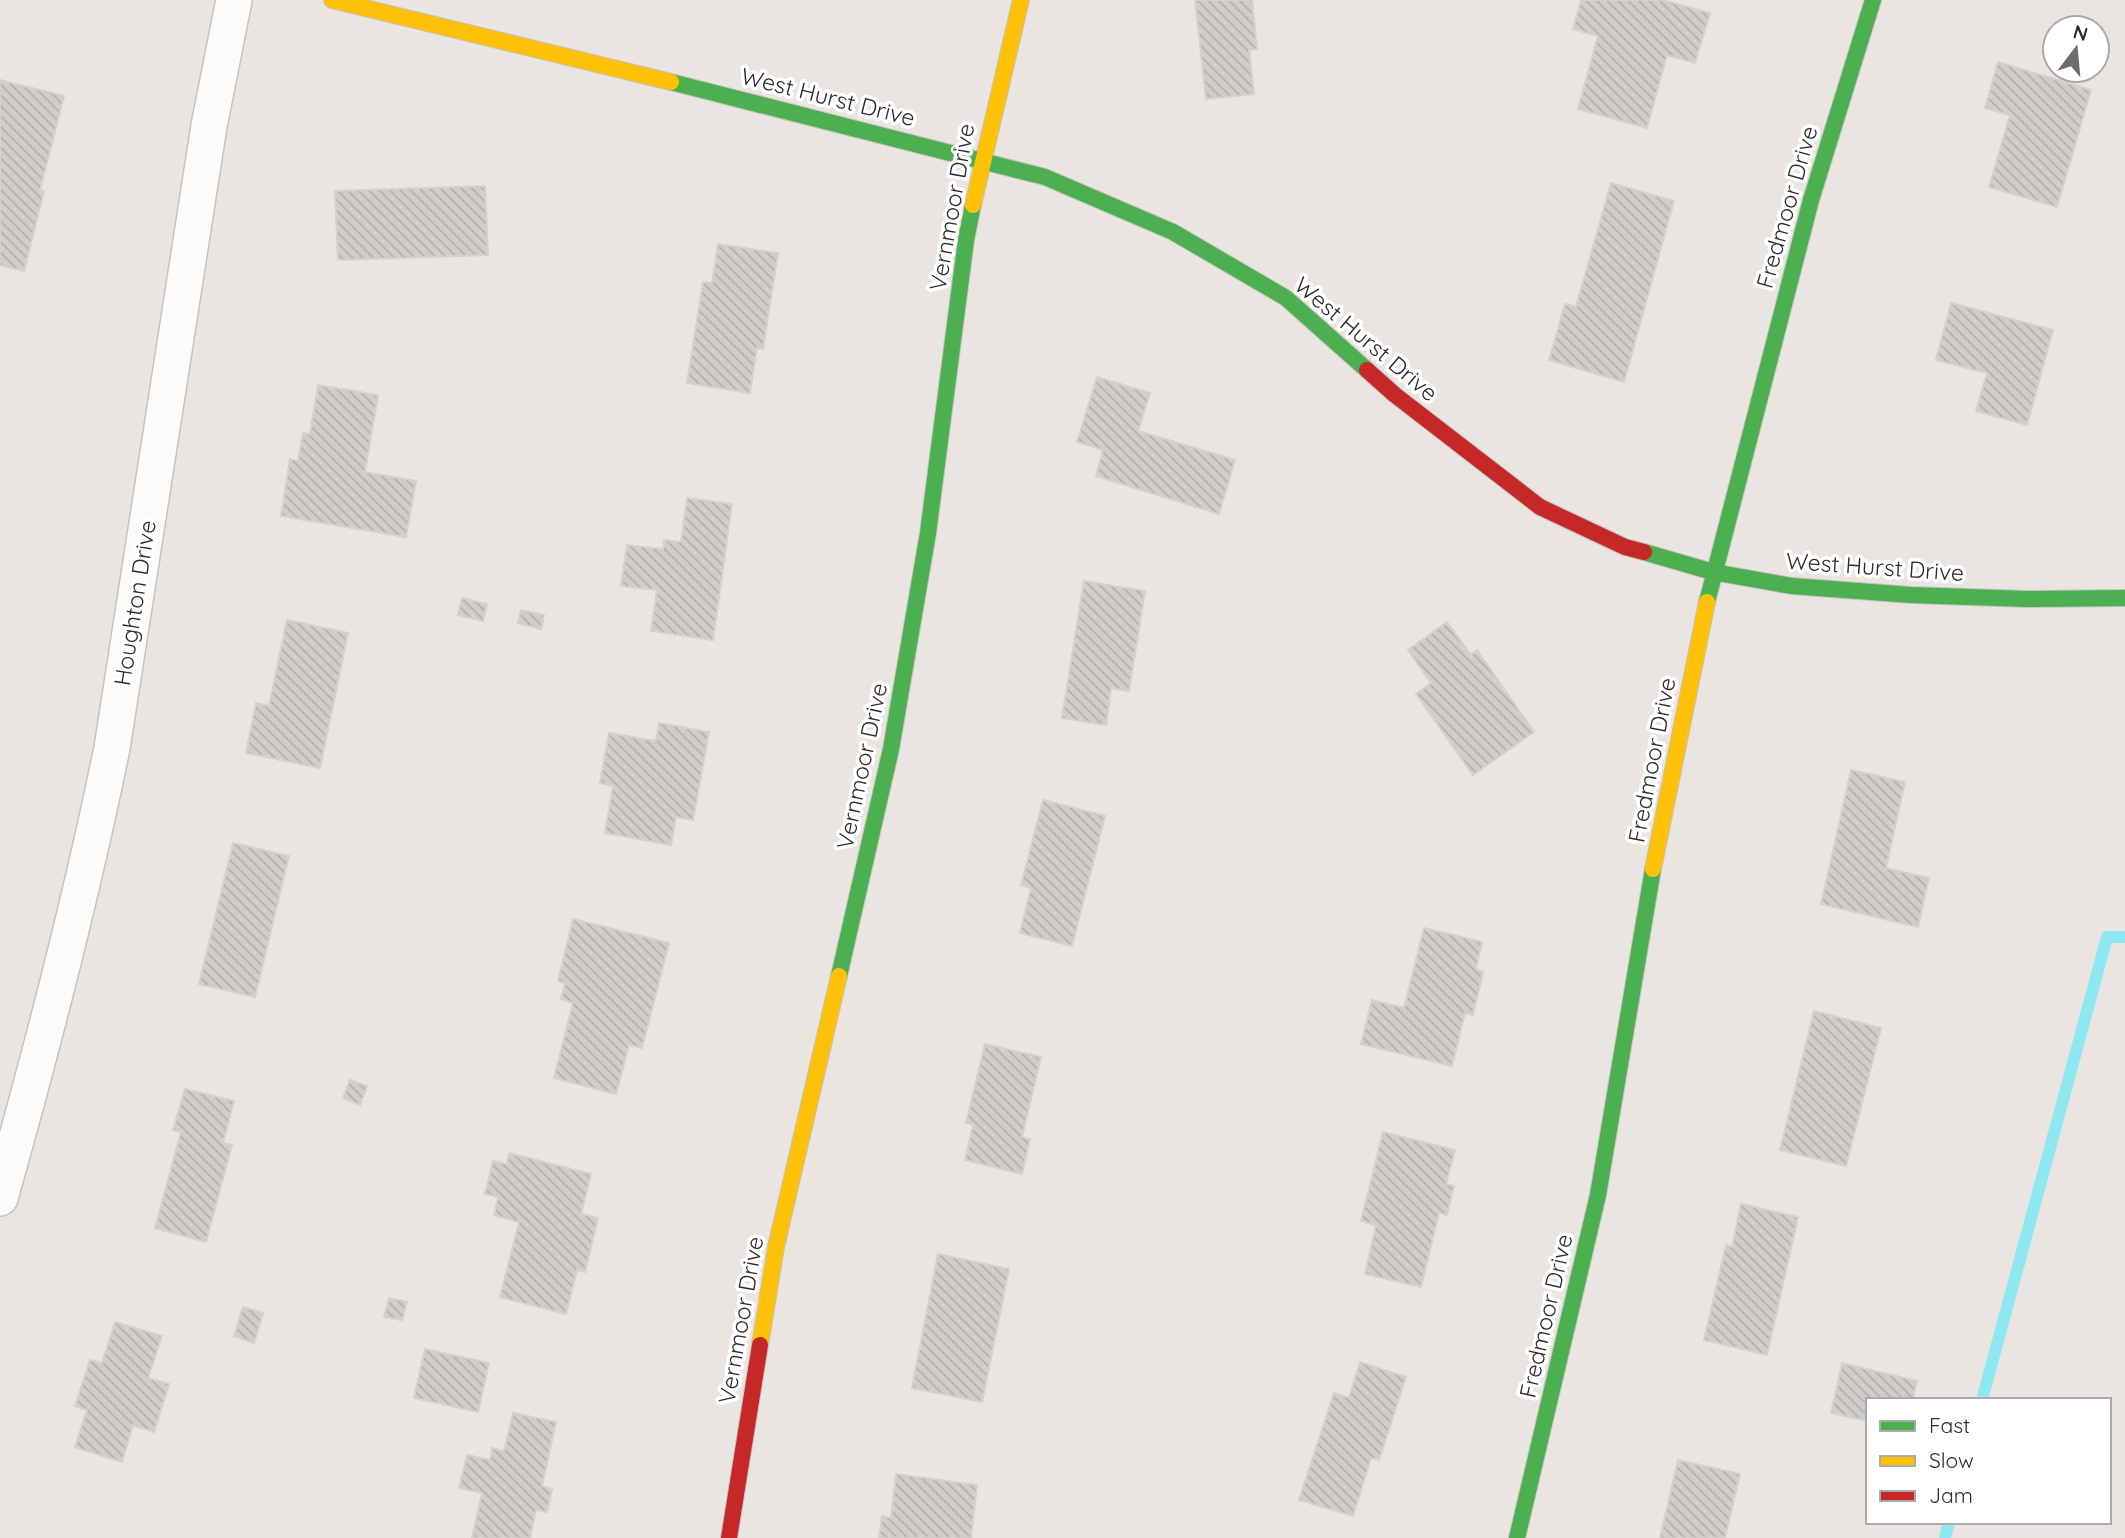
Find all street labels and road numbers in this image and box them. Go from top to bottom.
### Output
street label: West Hurst Drive [738,61,918,132]
street label: Vernmoor Drive [923,121,980,293]
street label: Fredmoor Drive [1750,122,1824,291]
street label: West Hurst Drive [1289,270,1444,407]
street label: Houghton Drive [107,518,162,688]
street label: West Hurst Drive [1785,546,1965,587]
street label: Fredmoor Drive [1621,675,1682,845]
street label: Vernmoor Drive [830,680,893,852]
street label: Fredmoor Drive [1513,1231,1578,1401]
street label: Vernmoor Drive [712,1234,769,1406]

